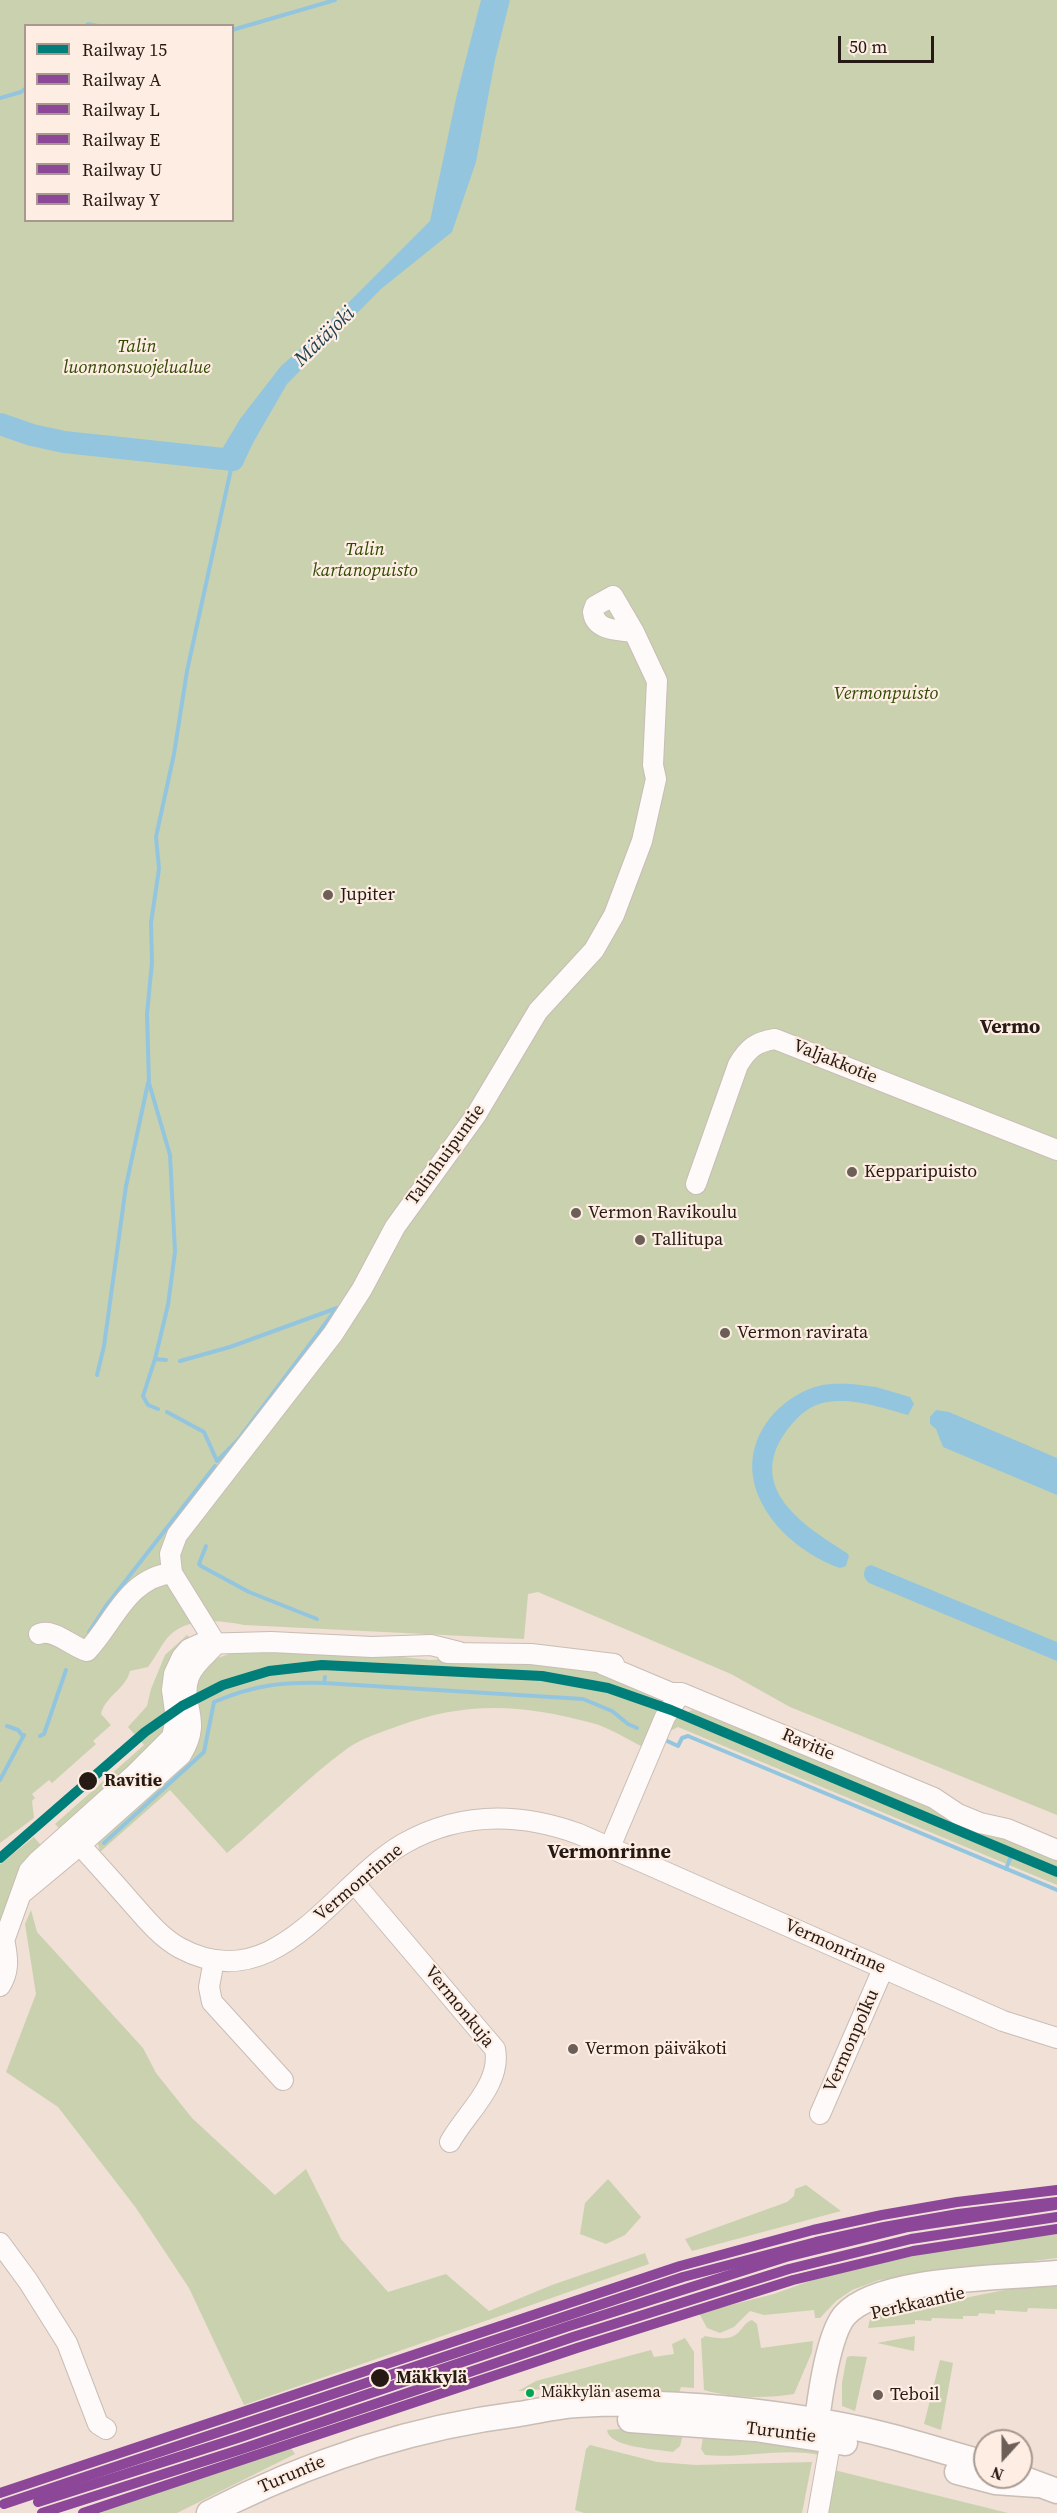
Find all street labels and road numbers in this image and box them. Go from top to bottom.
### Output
street label: Valjakkotie [790,1035,880,1089]
street label: Talinhuipuntie [402,1100,490,1210]
street label: Ravitie [778,1724,838,1766]
street label: Vermonrinne [310,1840,408,1926]
street label: Vermonrinne [781,1915,889,1979]
street label: Vermonkuja [419,1962,499,2052]
street label: Vermonpolku [820,1986,884,2096]
street label: Perkkaantie [869,2283,967,2325]
street label: Turuntie [745,2418,817,2448]
street label: Turuntie [255,2451,329,2499]

